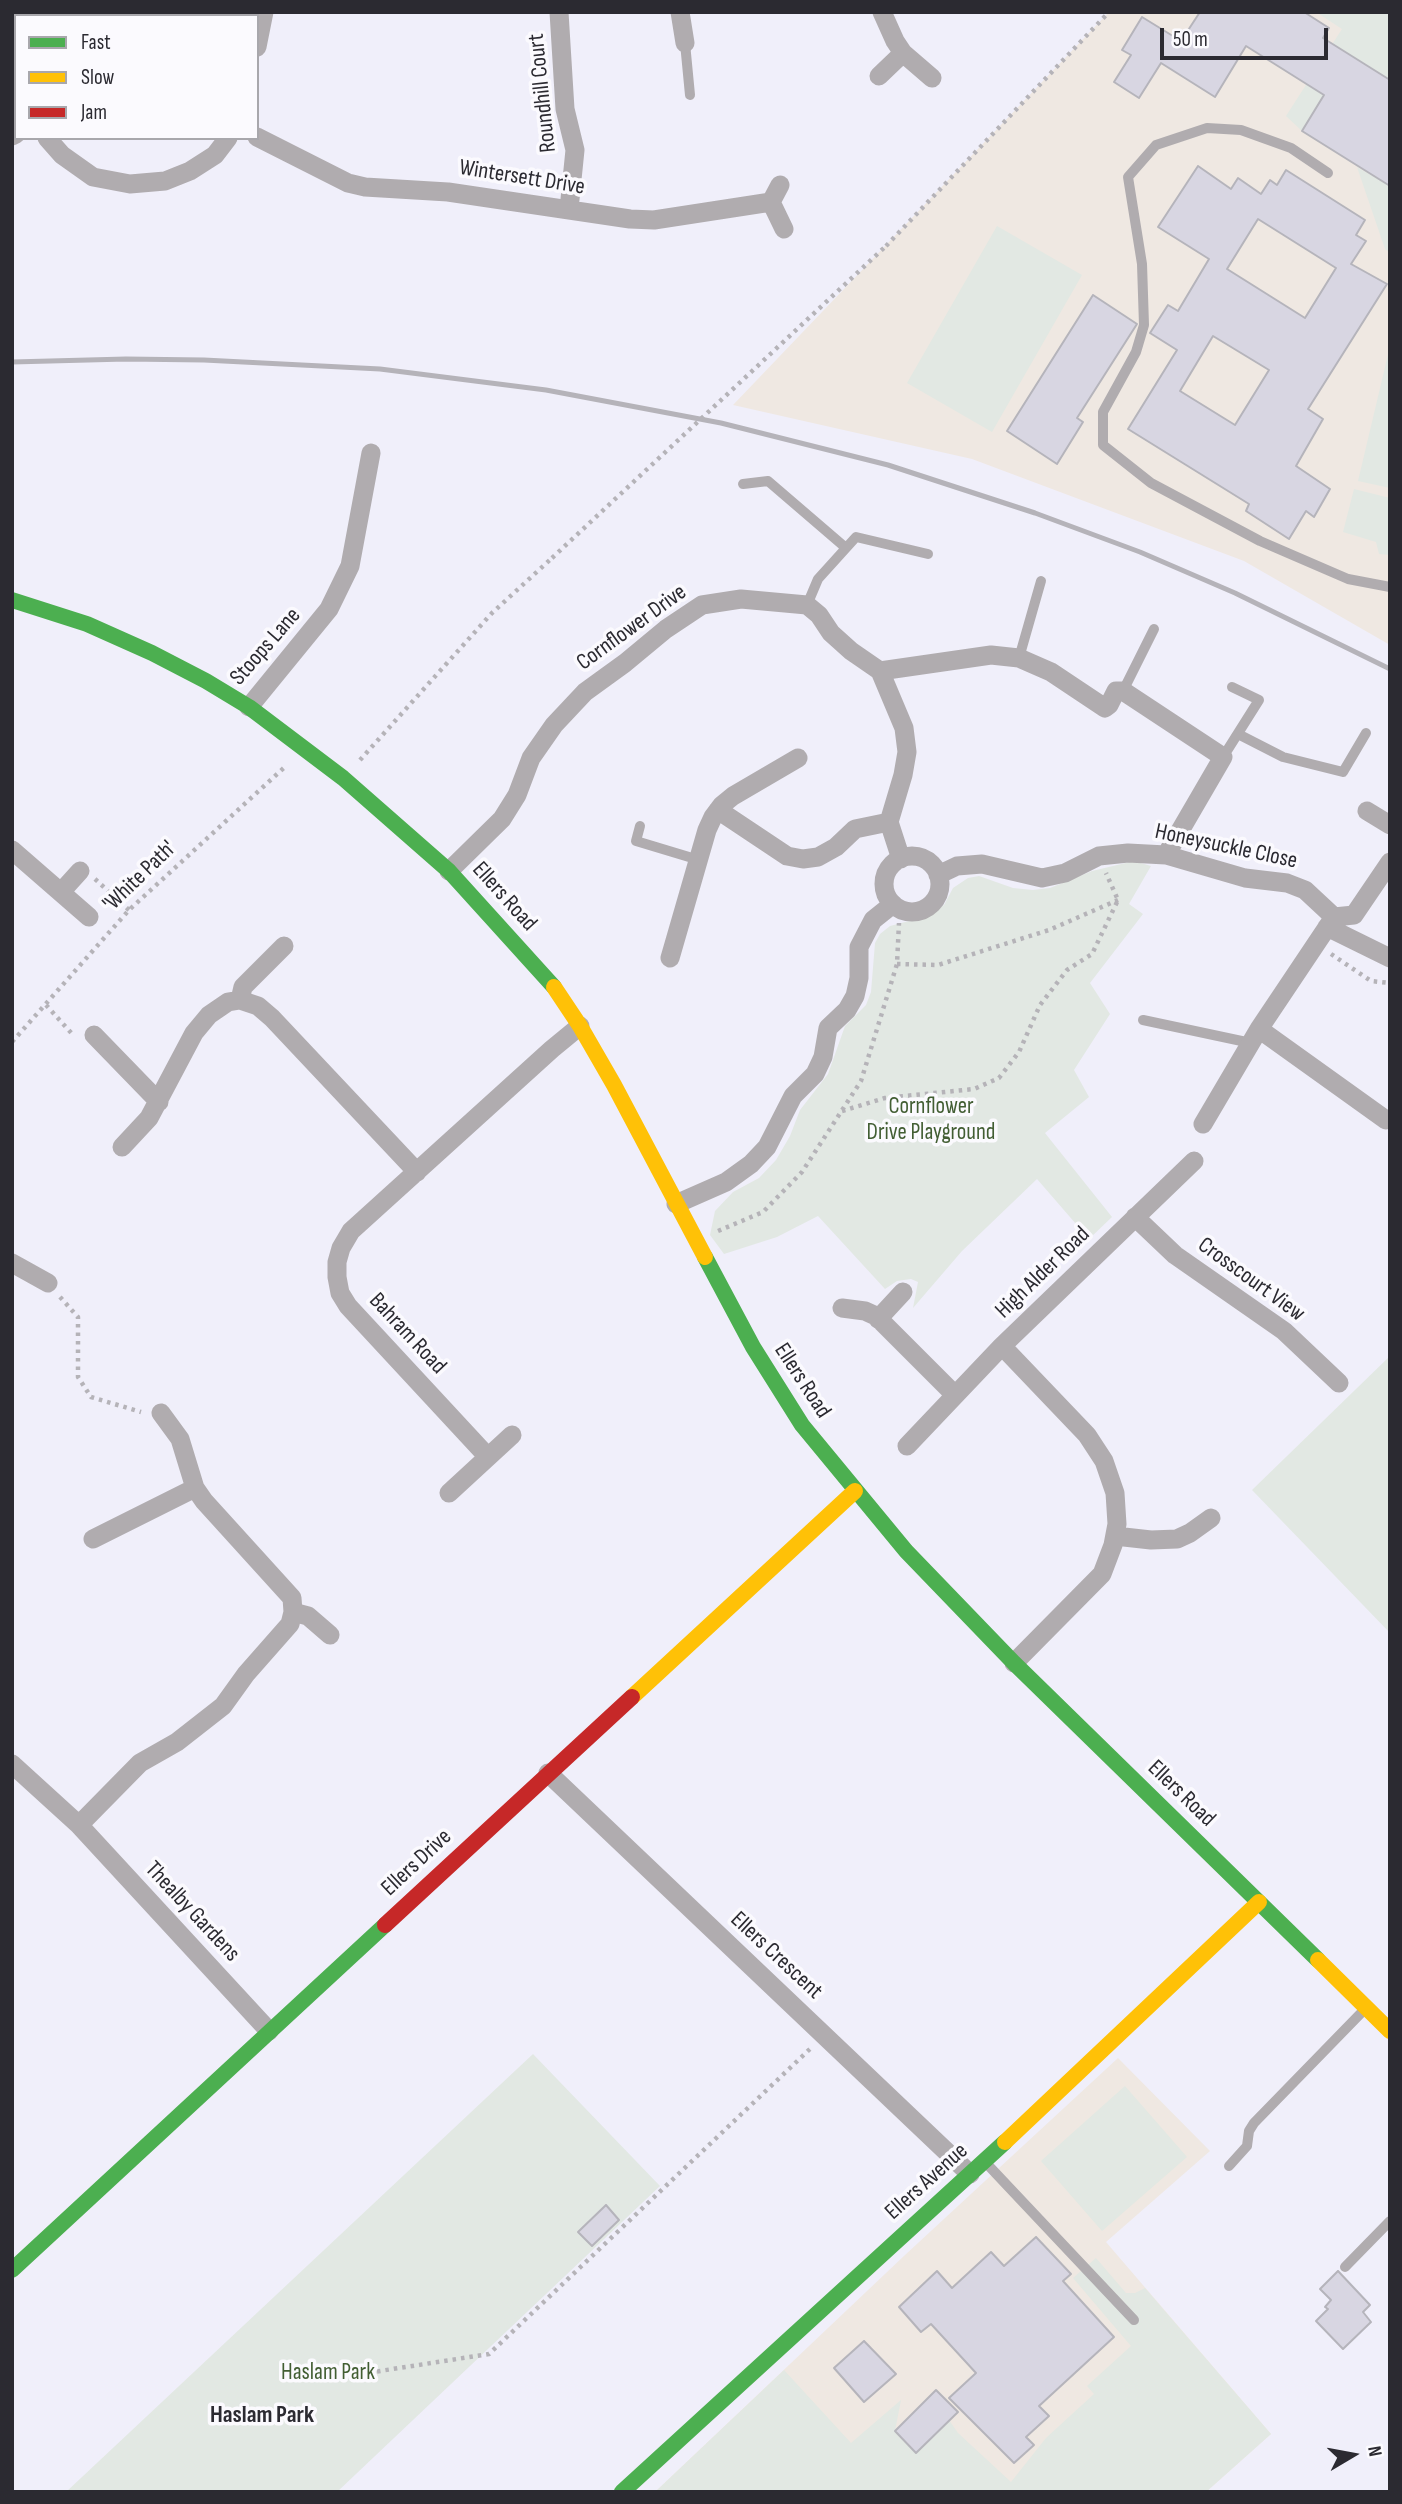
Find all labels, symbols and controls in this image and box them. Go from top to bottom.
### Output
legend [14,14,259,140]
scale bar [1164,14,1332,58]
text: 50 m [1173,27,1208,52]
text: Fast [81,30,111,55]
street label: Roundhill Court [523,32,563,154]
text: Slow [81,65,114,90]
text: Jam [81,100,107,125]
street label: Wintersett Drive [457,154,587,202]
street label: Cornflower Drive [572,579,692,677]
street label: Stoops Lane [225,603,307,691]
street label: Honeysuckle Close [1152,818,1300,876]
street label: 'White Path' [98,836,182,918]
street label: Ellers Road [466,857,542,937]
park label: Cornflower Drive Playground [867,1093,995,1147]
street label: High Alder Road [990,1221,1096,1325]
street label: Crosscourt View [1192,1232,1310,1328]
street label: Bahram Road [363,1288,451,1380]
street label: Ellers Road [768,1338,836,1424]
street label: Ellers Road [1141,1755,1221,1833]
street label: Ellers Drive [376,1824,458,1902]
street label: Thealby Gardens [139,1856,245,1968]
street label: Ellers Crescent [724,1906,828,2006]
street label: Ellers Avenue [880,2138,974,2226]
park label: Haslam Park [281,2359,375,2387]
district label: Haslam Park [210,2402,314,2430]
north arrow [1318,2420,1388,2490]
text: N [1362,2444,1386,2458]

